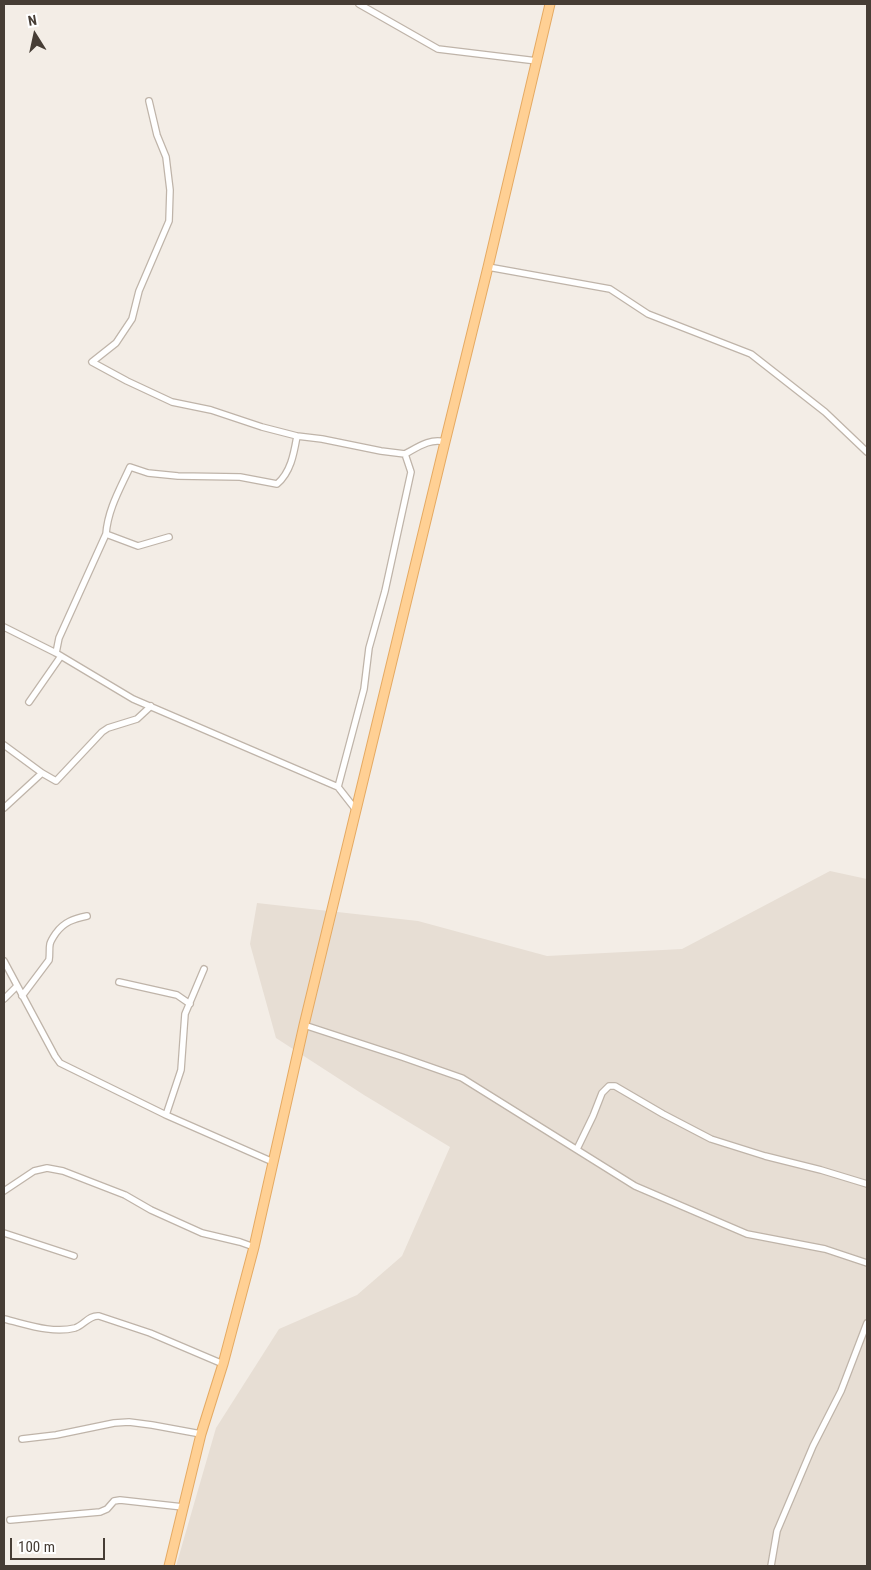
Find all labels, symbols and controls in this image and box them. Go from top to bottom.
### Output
north arrow [10,10,60,60]
text: N [27,12,38,29]
scale bar [12,1528,108,1560]
text: 100 m [18,1538,55,1556]

